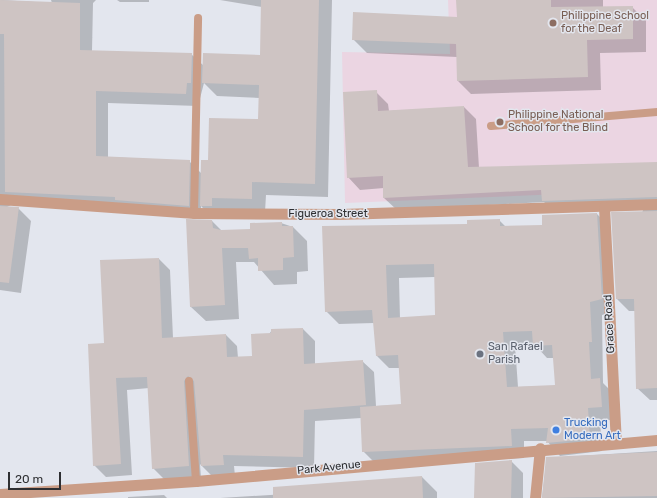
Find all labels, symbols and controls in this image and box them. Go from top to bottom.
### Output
place label: Philippine School for the Deaf [561,10,649,36]
marker: Philippine School for the Deaf [548,18,558,28]
place label: Philippine National School for the Blind [508,109,609,135]
marker: Philippine National School for the Blind [495,117,505,127]
street label: Figueroa Street [288,207,368,221]
street label: Grace Road [602,294,618,354]
place label: San Rafael Parish [488,341,543,367]
marker: San Rafael Parish [475,349,485,359]
place label: Trucking Modern Art [564,417,621,443]
marker: Trucking Modern Art [551,425,561,435]
street label: Park Avenue [296,458,362,478]
scale bar [10,464,63,490]
text: 20 m [15,472,43,486]

